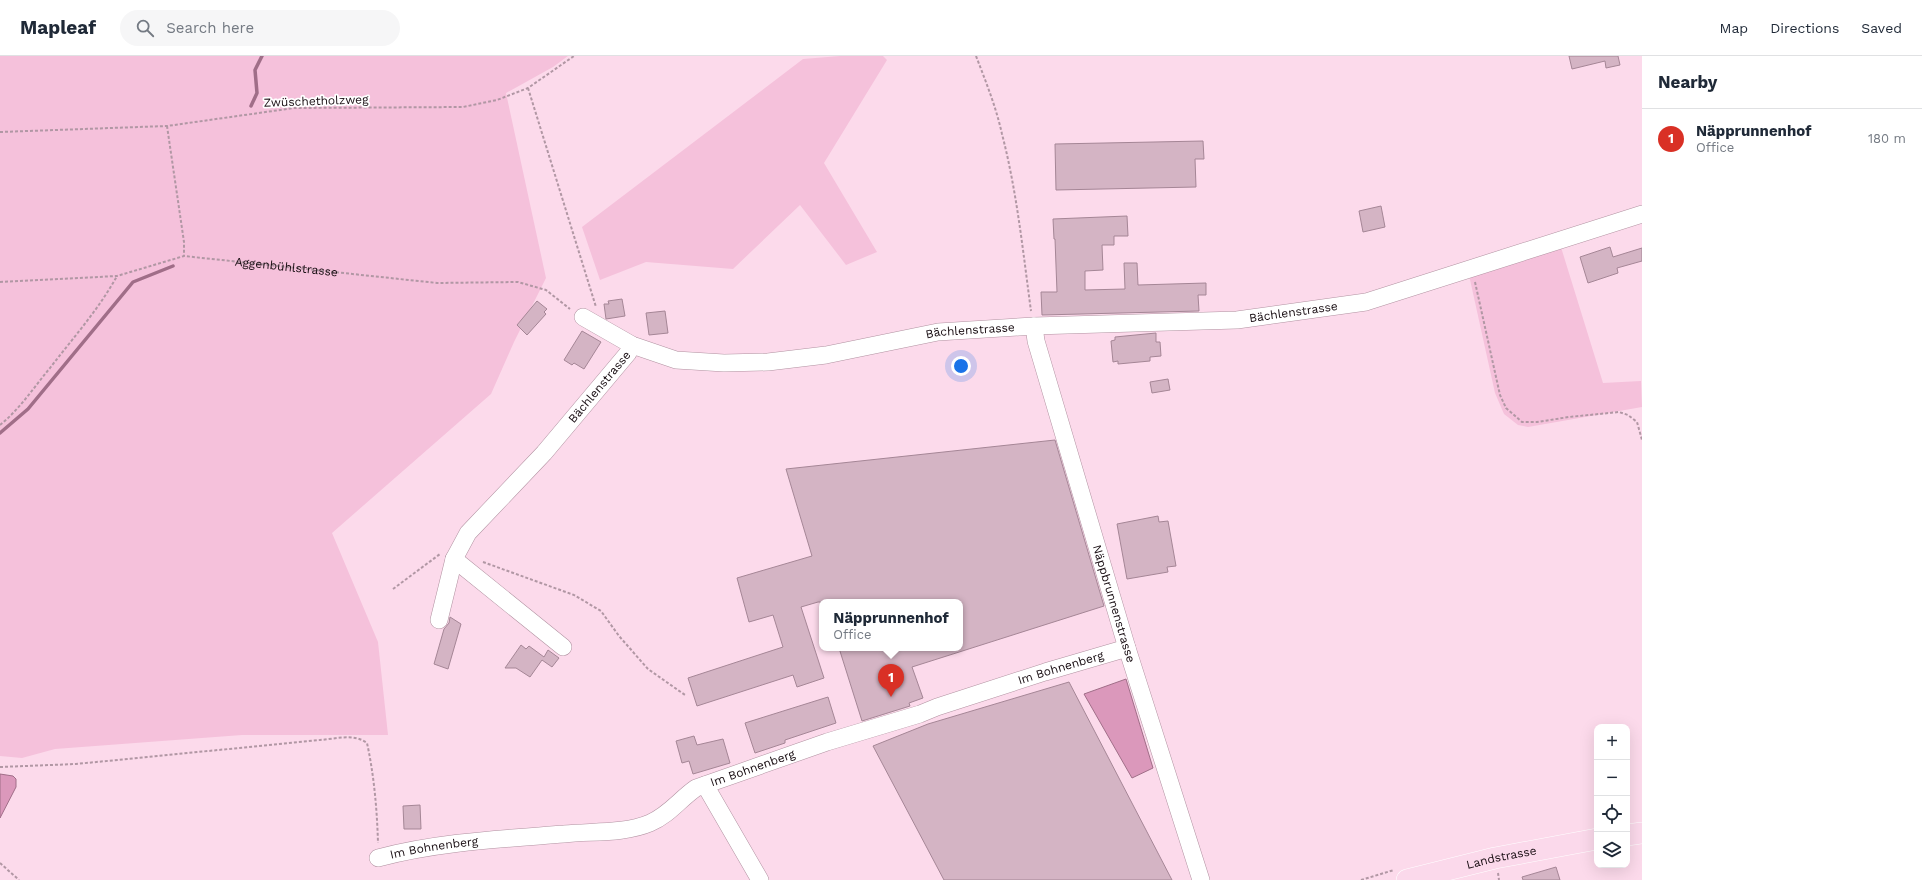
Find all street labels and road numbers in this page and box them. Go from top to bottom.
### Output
street label: Zwüschetholzweg [263,92,369,110]
street label: Aggenbühlstrasse [234,254,339,279]
street label: Bächlenstrasse [1248,299,1339,325]
street label: Bächlenstrasse [924,320,1015,341]
street label: Bächlenstrasse [565,348,634,426]
street label: Näppbrunnenstrasse [1090,543,1138,664]
street label: Im Bohnenberg [1016,648,1106,687]
street label: Im Bohnenberg [708,747,797,789]
street label: Im Bohnenberg [389,834,479,862]
street label: Landstrasse [1465,843,1538,872]

